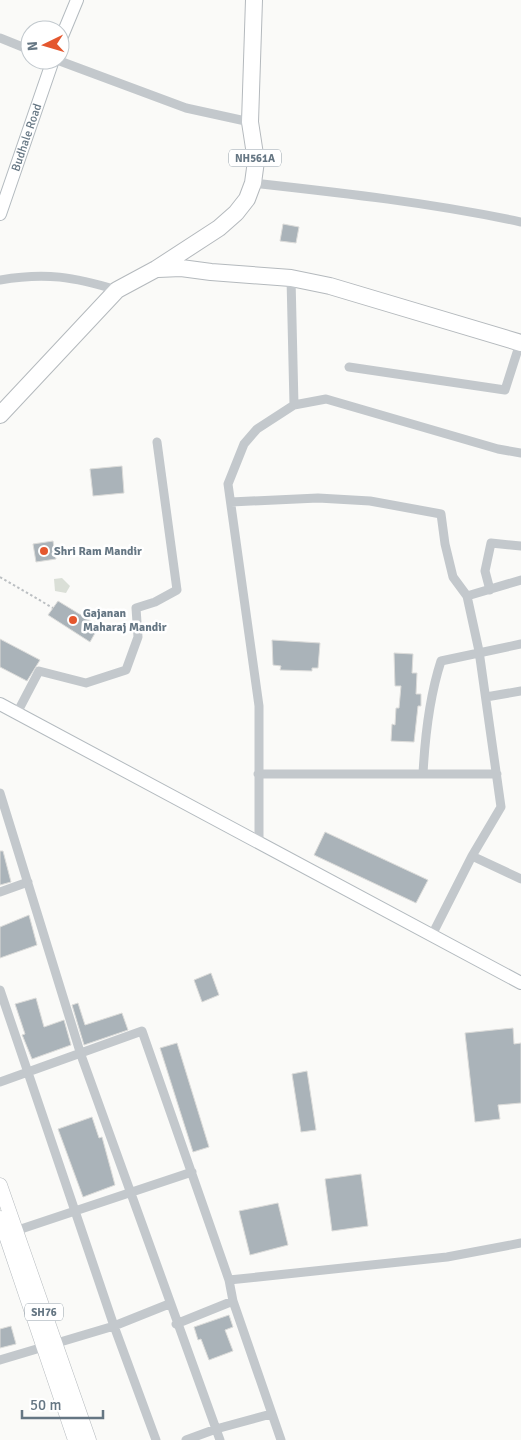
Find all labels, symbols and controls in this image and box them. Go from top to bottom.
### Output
north arrow [20,20,70,70]
text: N [24,40,41,52]
street label: Budhale Road [8,102,45,173]
road number: NH561A [229,150,281,167]
place label: Shri Ram Mandir [54,544,142,559]
marker: Shri Ram Mandir [38,545,50,557]
place label: Gajanan Maharaj Mandir [83,606,167,635]
marker: Gajanan Maharaj Mandir [67,614,79,626]
road number: SH76 [25,1304,63,1320]
scale bar [22,1388,104,1420]
text: 50 m [30,1396,61,1414]

